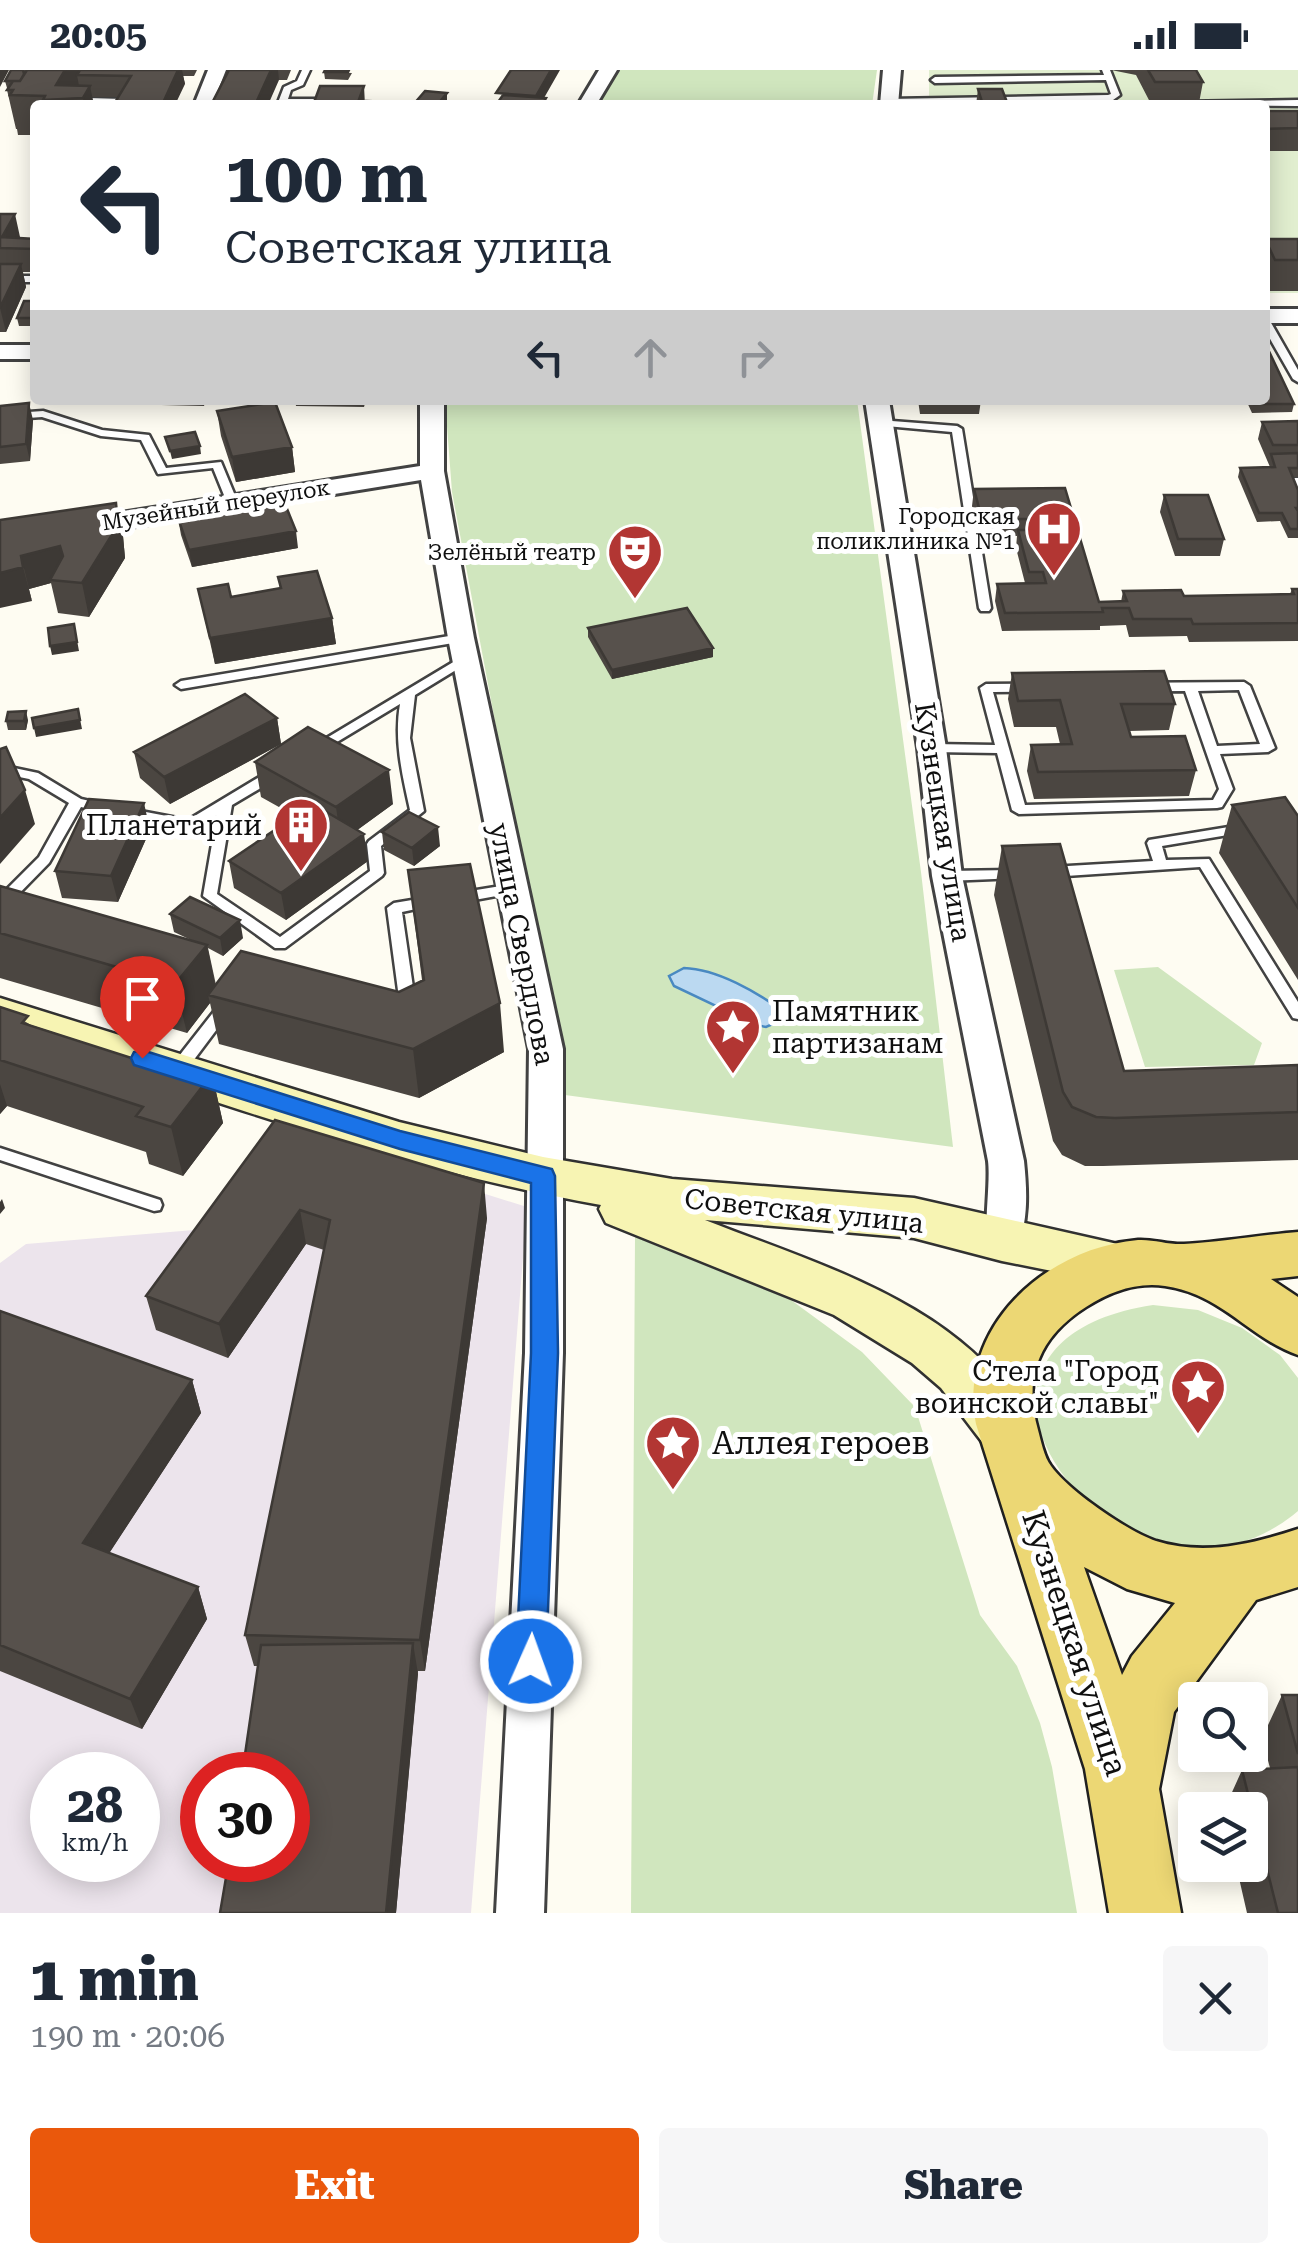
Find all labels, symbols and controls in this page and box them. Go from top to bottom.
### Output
text: 20:05 [50,13,147,57]
text: 100 m [225,137,428,219]
icon: left [60,140,190,270]
text: Советская улица [225,221,611,274]
icon: left [518,330,573,385]
icon: ahead [623,330,678,385]
icon: right [728,330,783,385]
street label: Музейный переулок [100,475,332,535]
hospital icon: Городская поликлиника №1 [1024,499,1084,578]
place label: Городская поликлиника №1 [816,504,1015,554]
theatre icon: Зелёный театр [605,522,665,601]
place label: Зелёный театр [428,540,596,565]
street label: Кузнецкая улица [908,700,978,944]
building icon: Планетарий [271,795,331,874]
place label: Планетарий [86,809,262,842]
street label: улица Свердлова [482,820,562,1068]
pin [100,956,185,1059]
icon: arrive [115,971,170,1026]
place label: Памятник партизанам [772,995,943,1060]
place icon: Памятник партизанам [703,997,763,1076]
street label: Советская улица [683,1182,925,1240]
place label: Стела "Город воинской славы" [915,1355,1159,1420]
place icon: Стела "Город воинской славы" [1168,1357,1228,1436]
place icon: Аллея героев [643,1413,703,1492]
place label: Аллея героев [712,1424,930,1462]
street label: Кузнецкая улица [1014,1506,1136,1780]
position arrow [479,1609,583,1713]
map controls [1178,1682,1268,1882]
button: search [1178,1682,1268,1772]
speed limit sign: 30 [180,1752,310,1882]
text: 28 [67,1776,123,1834]
button: layers [1178,1792,1268,1882]
text: km/h [62,1828,128,1857]
text: 1 min [30,1944,199,2015]
button: close [1163,1946,1268,2051]
text: 190 m · 20:06 [30,2017,225,2055]
button: Exit [30,2128,639,2243]
button: Share [659,2128,1268,2243]

